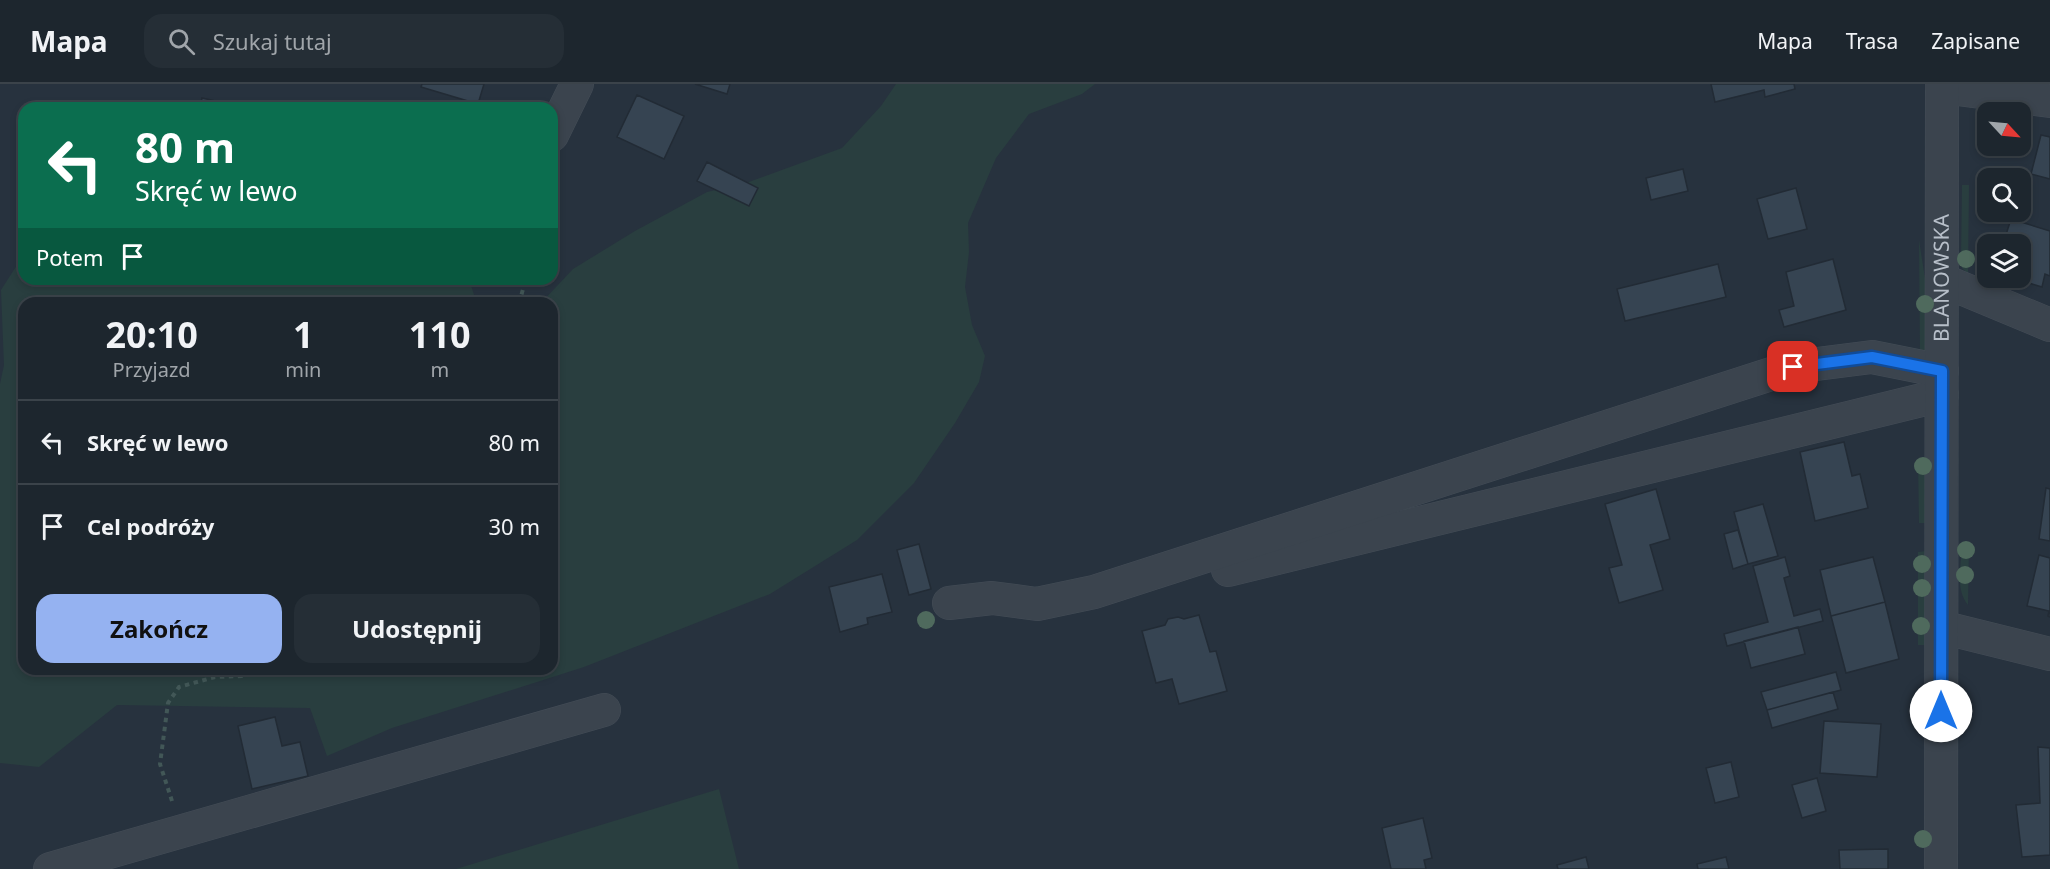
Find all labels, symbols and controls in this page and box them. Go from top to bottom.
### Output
search box [144,14,564,68]
text: Mapa [30,22,108,60]
icon: search [165,25,198,58]
text: Szukaj tutaj [213,26,332,56]
text: Mapa [1757,27,1813,55]
text: Trasa [1846,27,1898,55]
text: Zapisane [1931,27,2020,55]
north arrow [1977,102,2031,156]
map controls [1977,102,2031,288]
text: 80 m [135,118,235,175]
icon: left [36,126,114,204]
button: search [1977,168,2031,222]
text: Skręć w lewo [135,172,298,209]
street label: BLANOWSKA [1927,214,1955,342]
button: layers [1977,234,2031,288]
icon: arrive [116,240,149,273]
text: Potem [36,242,104,272]
text: 20:10 [105,310,198,359]
text: 1 [293,310,314,359]
text: 110 [409,310,471,359]
pin [1767,341,1818,392]
icon: arrive [1776,350,1809,383]
text: Przyjazd [113,356,191,383]
text: min [285,356,321,383]
text: m [430,356,449,383]
icon: left [36,426,69,459]
text: Skręć w lewo [87,427,229,457]
text: 80 m [489,427,540,457]
icon: arrive [36,510,69,543]
text: Cel podróży [87,511,214,541]
text: 30 m [489,511,540,541]
button: Zakończ [36,594,282,663]
button: Udostępnij [294,594,540,663]
position arrow [1909,679,1973,743]

